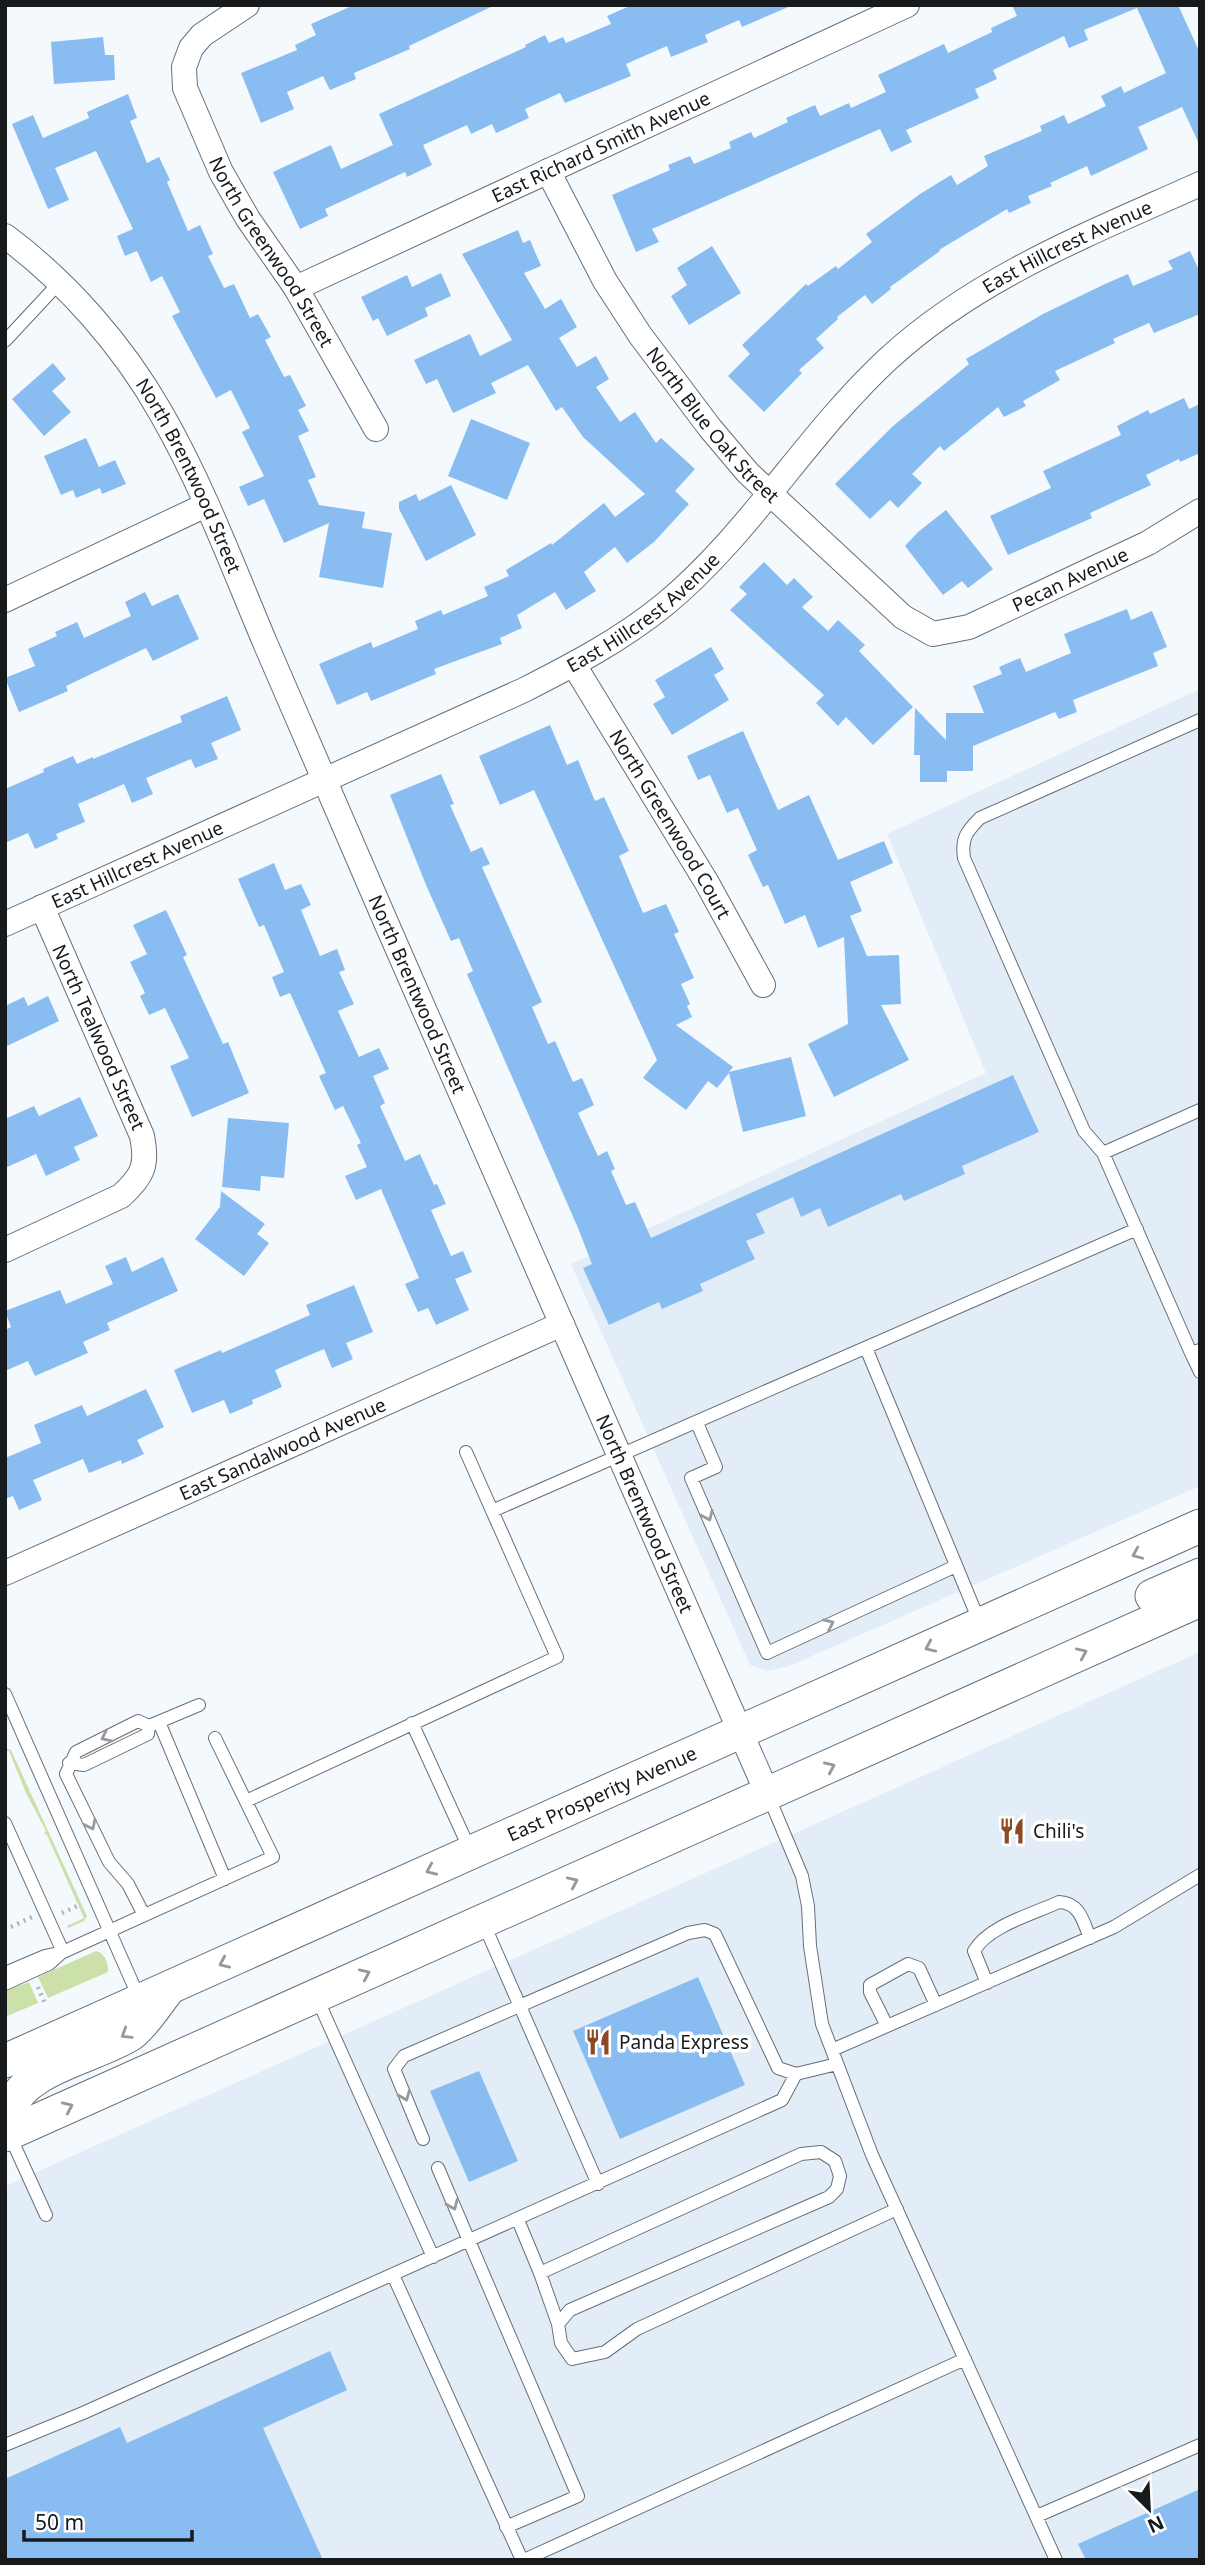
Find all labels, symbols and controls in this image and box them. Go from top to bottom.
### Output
street label: East Richard Smith Avenue [487,85,714,209]
street label: North Greenwood Street [203,153,340,352]
street label: East Hillcrest Avenue [977,194,1156,299]
street label: North Blue Oak Street [640,341,785,509]
street label: North Brentwood Street [130,373,248,577]
street label: Pecan Avenue [1008,541,1132,618]
street label: East Hillcrest Avenue [562,547,725,678]
street label: North Greenwood Court [603,725,737,923]
street label: East Hillcrest Avenue [47,814,227,914]
street label: North Brentwood Street [363,891,472,1098]
street label: North Tealwood Street [46,940,152,1134]
street label: East Sandalwood Avenue [175,1391,390,1506]
street label: North Brentwood Street [590,1410,700,1617]
one-way arrow [700,1509,714,1521]
one-way arrow [1132,1545,1144,1559]
one-way arrow [822,1618,834,1632]
one-way arrow [925,1639,937,1653]
one-way arrow [1075,1647,1088,1661]
one-way arrow [101,1728,113,1742]
street label: East Prosperity Avenue [503,1740,701,1848]
one-way arrow [823,1761,836,1775]
restaurant icon: Chili's [997,1816,1027,1846]
one-way arrow [83,1818,97,1830]
place label: Chili's [1033,1818,1084,1844]
one-way arrow [426,1862,439,1876]
one-way arrow [566,1876,578,1890]
one-way arrow [218,1955,231,1969]
one-way arrow [358,1968,370,1982]
one-way arrow [121,2026,134,2039]
restaurant icon: Panda Express [583,2027,613,2057]
place label: Panda Express [619,2029,749,2055]
one-way arrow [397,2089,411,2102]
one-way arrow [60,2101,73,2115]
one-way arrow [445,2198,459,2210]
north arrow [1114,2474,1184,2544]
scale bar [24,2498,192,2542]
text: 50 m [35,2508,84,2536]
text: N [1144,2510,1168,2540]

